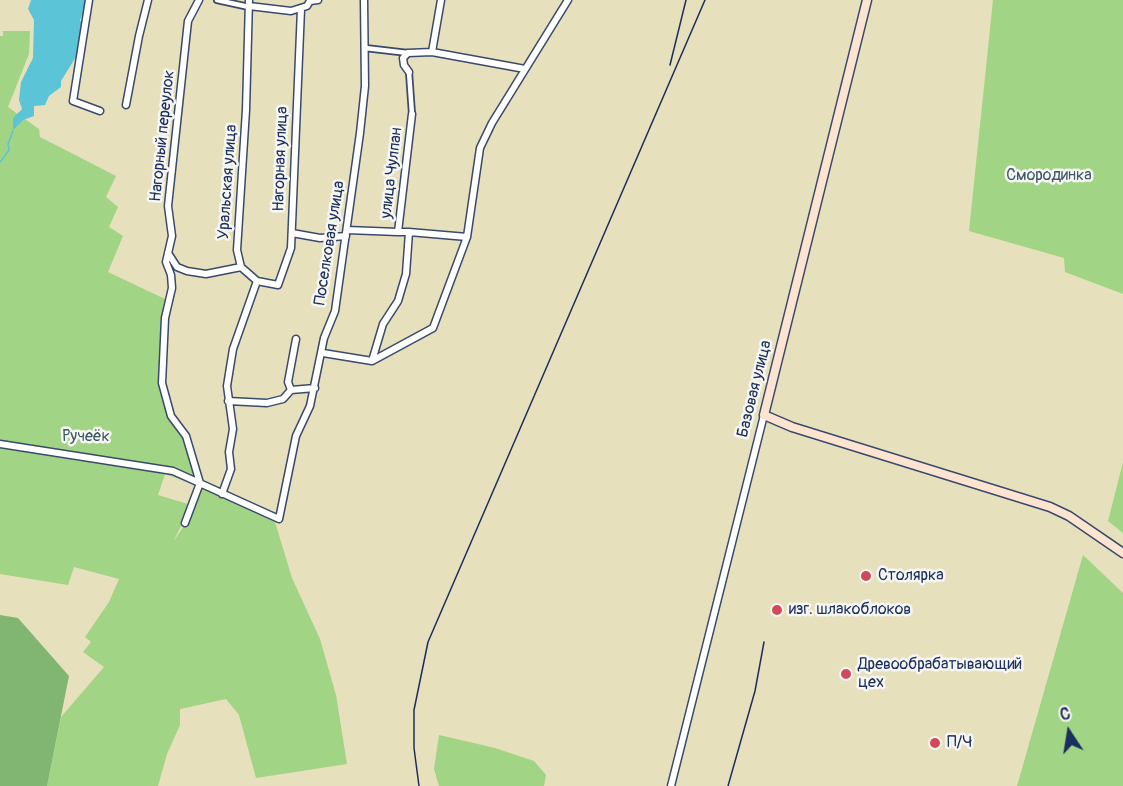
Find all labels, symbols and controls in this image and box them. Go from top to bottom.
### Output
street label: Нагорный переулок [147,69,179,203]
street label: Нагорная улица [270,106,292,212]
street label: Уральская улица [214,124,242,240]
street label: улица Чулпан [377,126,407,220]
park label: Смородинка [1006,166,1092,186]
street label: Поселковая улица [311,179,349,307]
street label: Базовая улица [734,338,776,440]
park label: Ручеёк [62,427,110,447]
place label: Столярка [878,566,944,586]
marker: Столярка [859,569,873,583]
place label: изг. шлакоблоков [789,600,911,620]
marker: изг. шлакоблоков [770,603,784,617]
place label: Древообрабатывающий цех [858,655,1022,693]
marker: Древообрабатывающий цех [839,667,853,681]
north arrow [1039,702,1099,762]
text: С [1058,704,1072,725]
place label: П/Ч [947,733,972,753]
marker: П/Ч [928,736,942,750]

